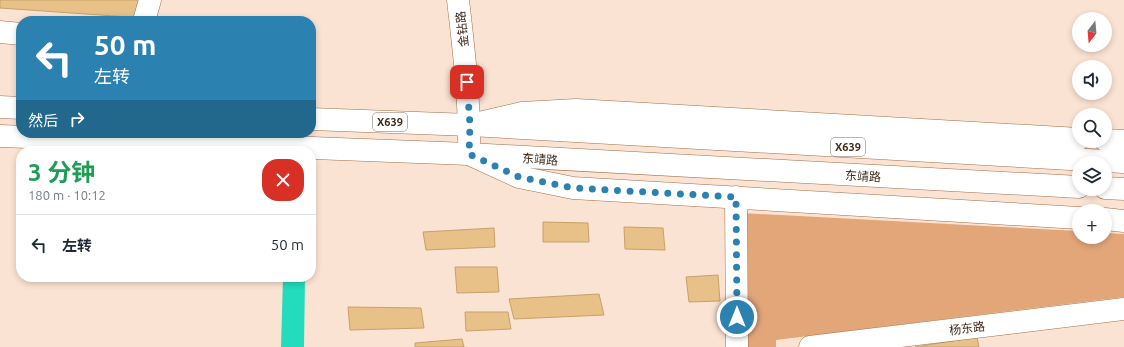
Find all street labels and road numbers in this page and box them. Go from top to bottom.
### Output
street label: 金钻路 [454,10,470,48]
road number: X639 [373,113,407,131]
road number: X639 [831,138,865,156]
street label: 东靖路 [522,151,558,167]
street label: 东靖路 [845,169,881,183]
street label: 杨东路 [948,319,986,337]

